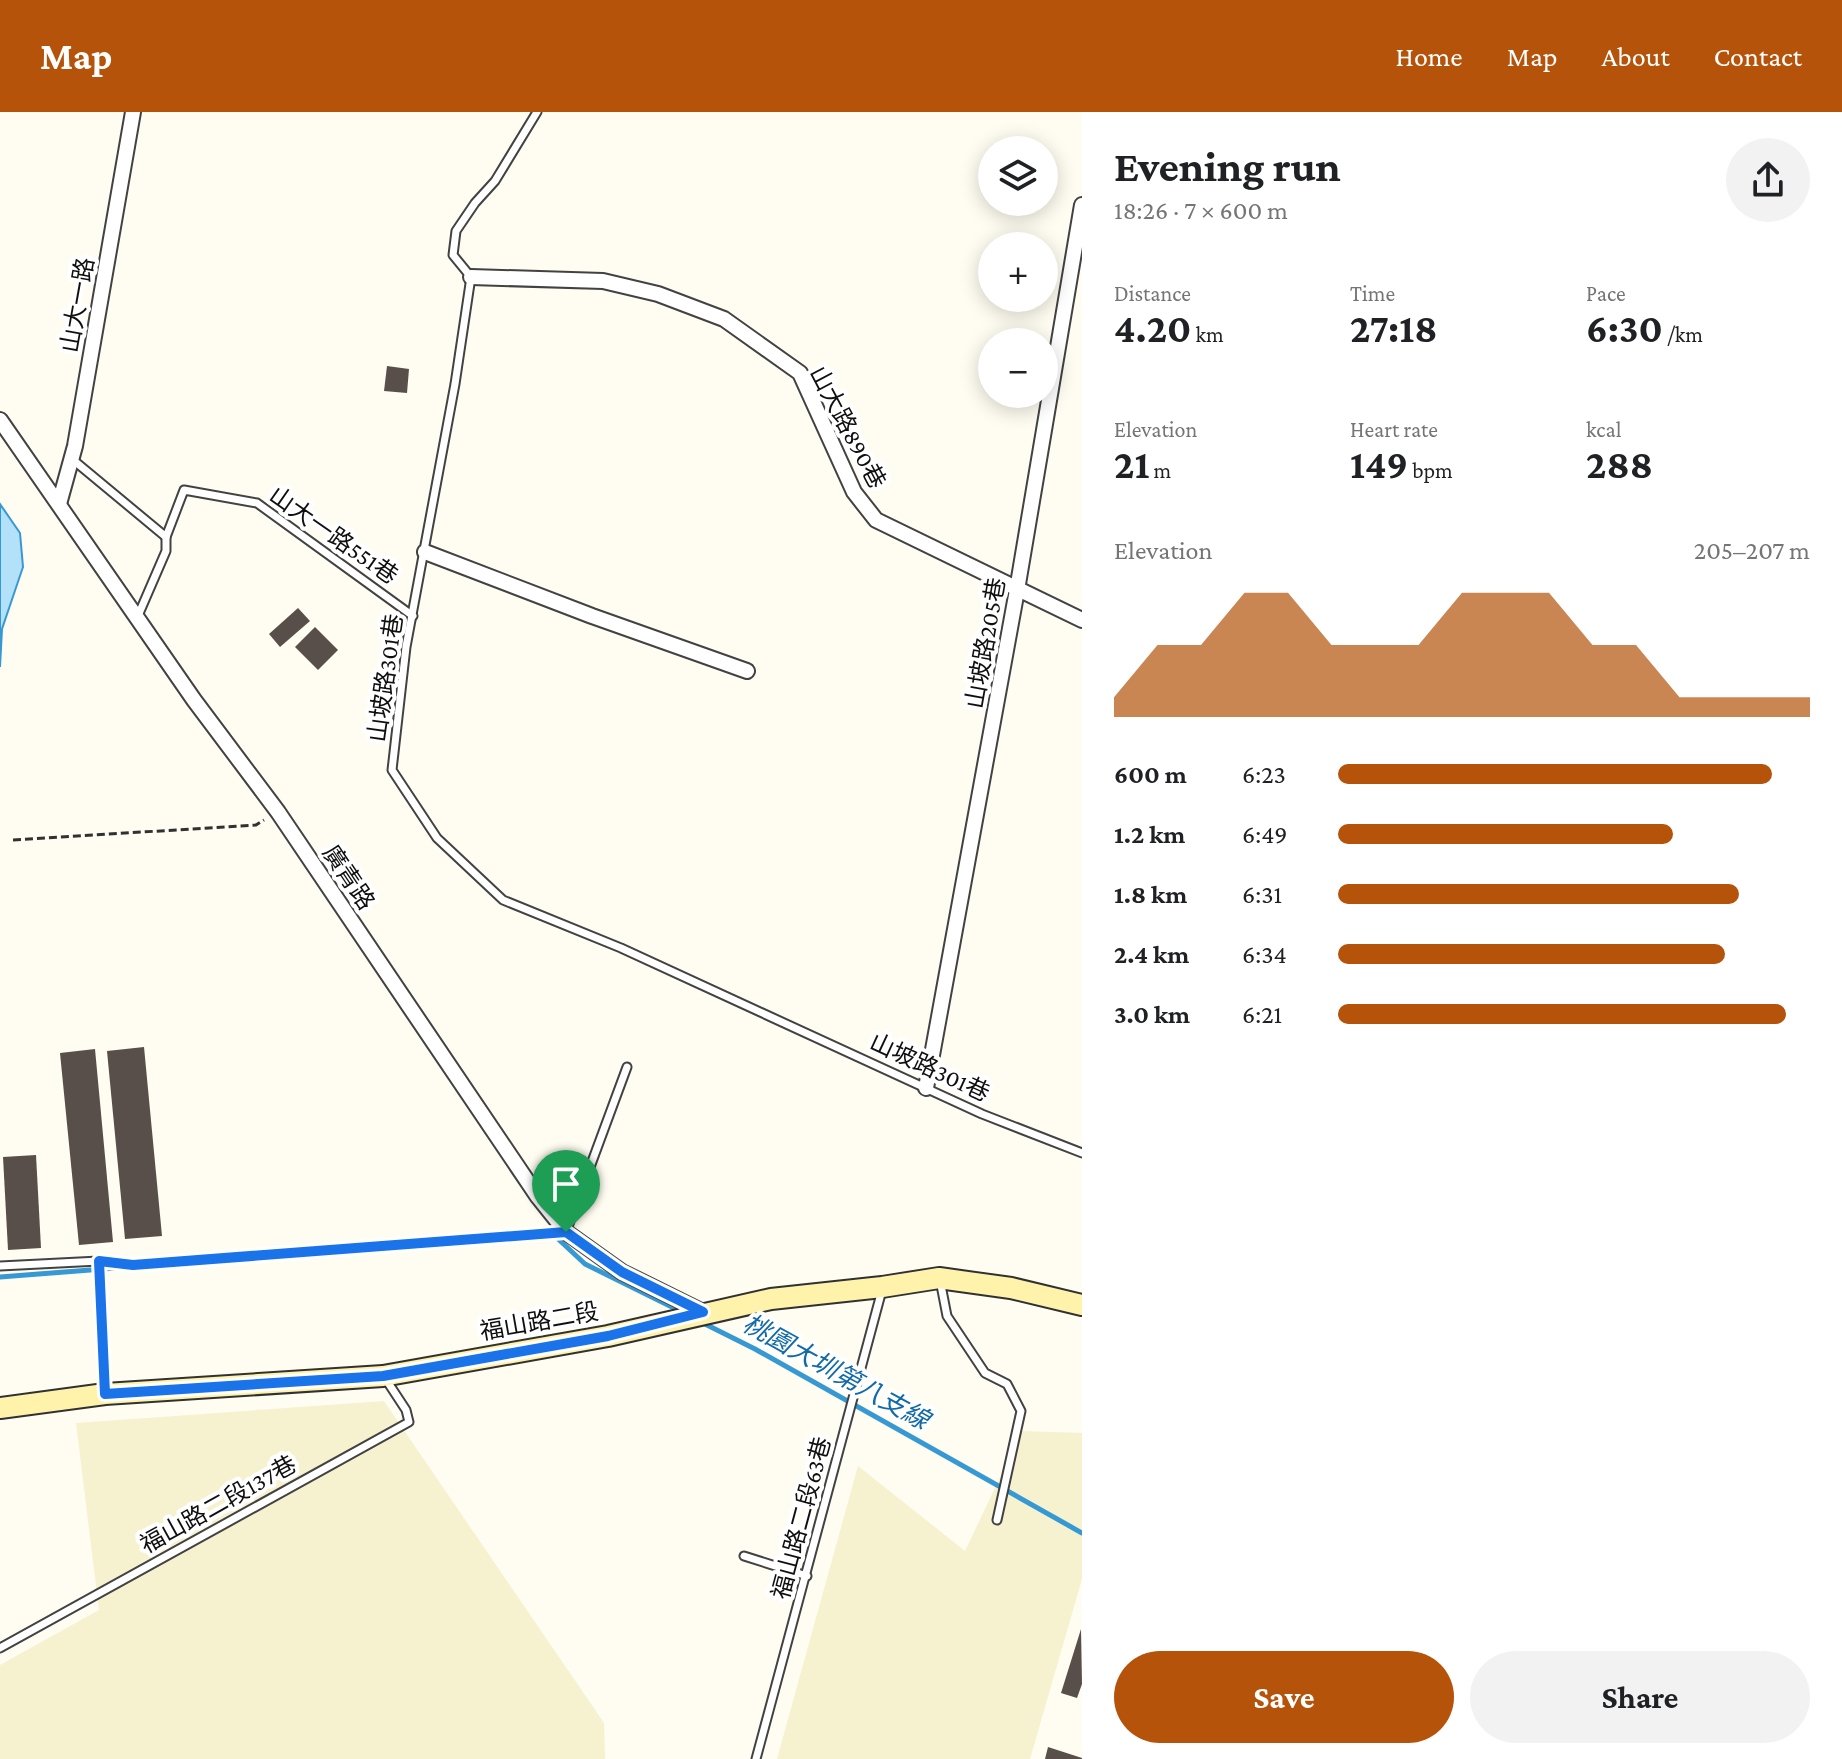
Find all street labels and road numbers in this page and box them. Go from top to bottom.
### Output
street label: 山大一路 [55,255,99,355]
street label: 山大路890巷 [805,361,891,493]
street label: 山大一路551巷 [265,481,403,589]
street label: 山坡路205巷 [960,575,1010,711]
street label: 山坡路301巷 [363,612,407,744]
street label: 廣青路 [318,840,380,914]
street label: 山坡路301巷 [866,1028,994,1106]
street label: 福山路二段 [478,1297,600,1345]
street label: 福山路二段63巷 [766,1434,836,1602]
street label: 福山路二段137巷 [135,1450,301,1558]

